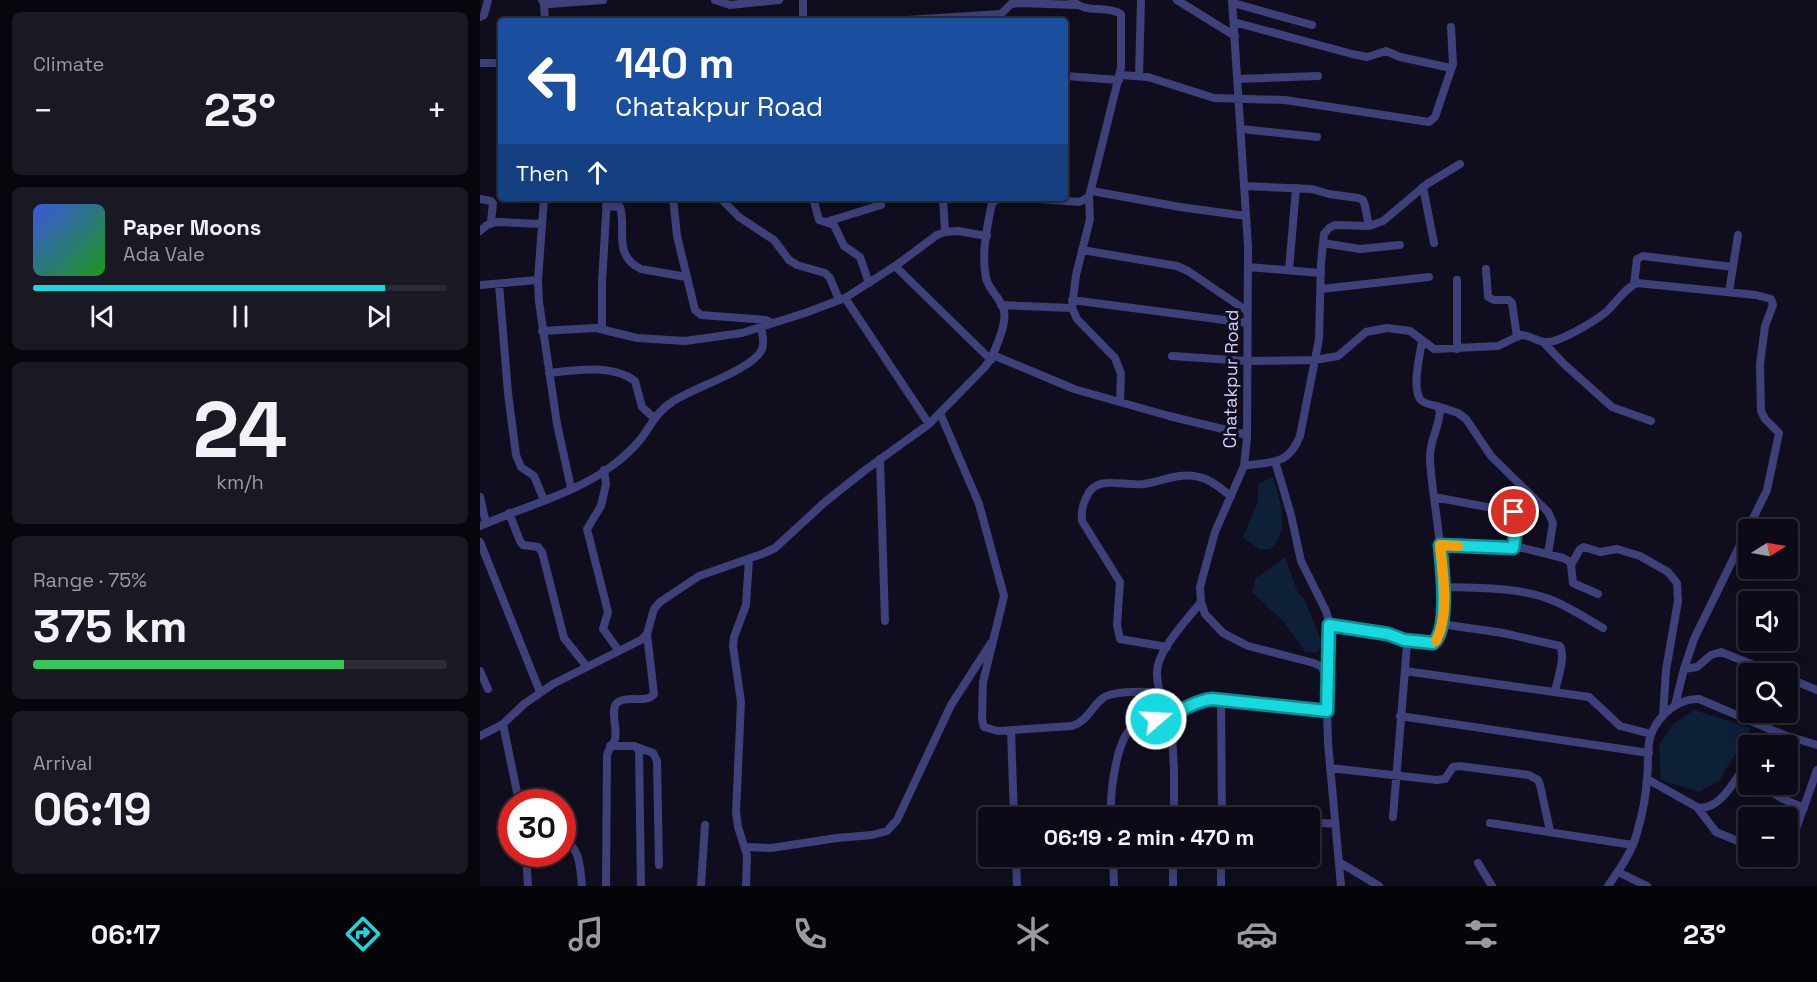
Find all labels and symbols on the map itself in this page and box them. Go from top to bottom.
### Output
street label: Chatakpur Road [1218,309,1243,449]
pin [1488,486,1539,537]
north arrow [1738,519,1798,579]
position arrow [1124,687,1188,751]
speed limit sign: 30 [498,789,576,867]

